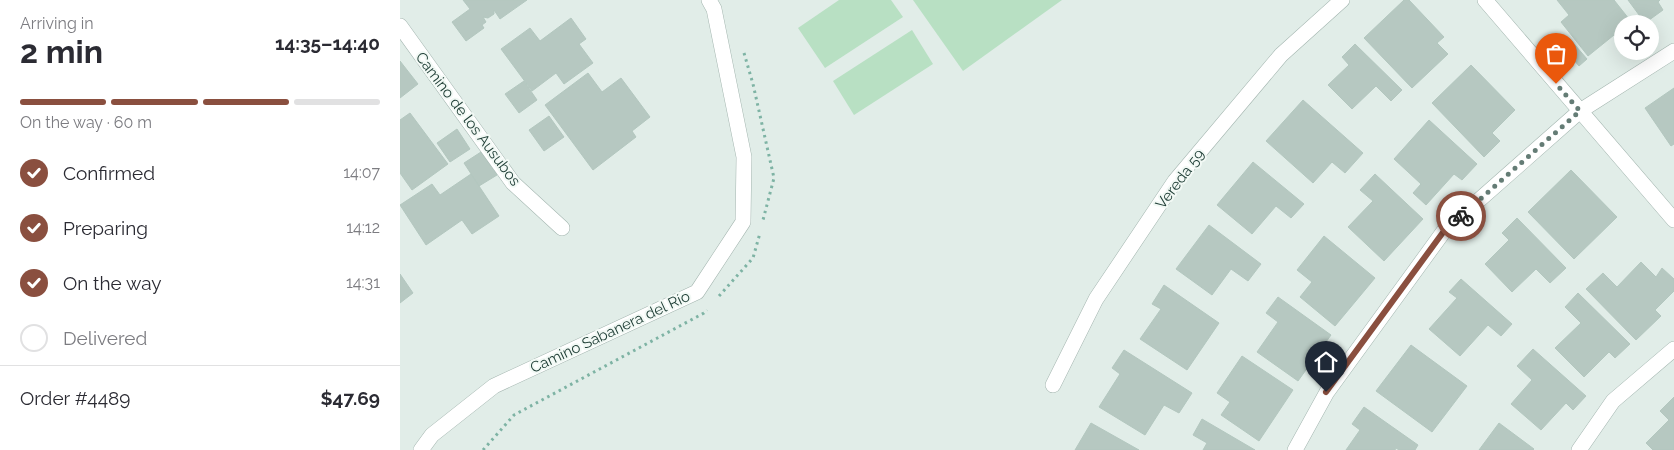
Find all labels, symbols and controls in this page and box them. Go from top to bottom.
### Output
text: Arriving in [20,14,94,33]
map controls [1614,15,1659,60]
button: locate [1614,15,1659,60]
text: 14:35–14:40 [275,32,380,54]
text: 2 min [20,33,103,70]
pin [1535,33,1577,84]
icon: bag [1542,40,1570,68]
street label: Camino de los Ausubos [412,48,524,190]
text: On the way · 60 m [20,113,152,132]
street label: Vereda 59 [1152,145,1208,212]
icon: check [20,159,48,187]
text: Confirmed [63,162,155,184]
text: 14:07 [343,163,380,182]
courier [1436,191,1486,241]
icon: bike [1447,202,1475,230]
icon: check [20,214,48,242]
text: Preparing [63,217,148,239]
text: 14:12 [346,218,380,237]
icon: check [20,269,48,297]
text: On the way [63,272,162,294]
text: 14:31 [346,273,380,292]
street label: Camino Sabanera del Río [527,287,693,377]
text: Delivered [63,327,147,349]
pin [1305,341,1347,392]
icon: home [1312,348,1340,376]
text: Order #4489 [20,387,131,409]
text: $47.69 [320,387,380,409]

